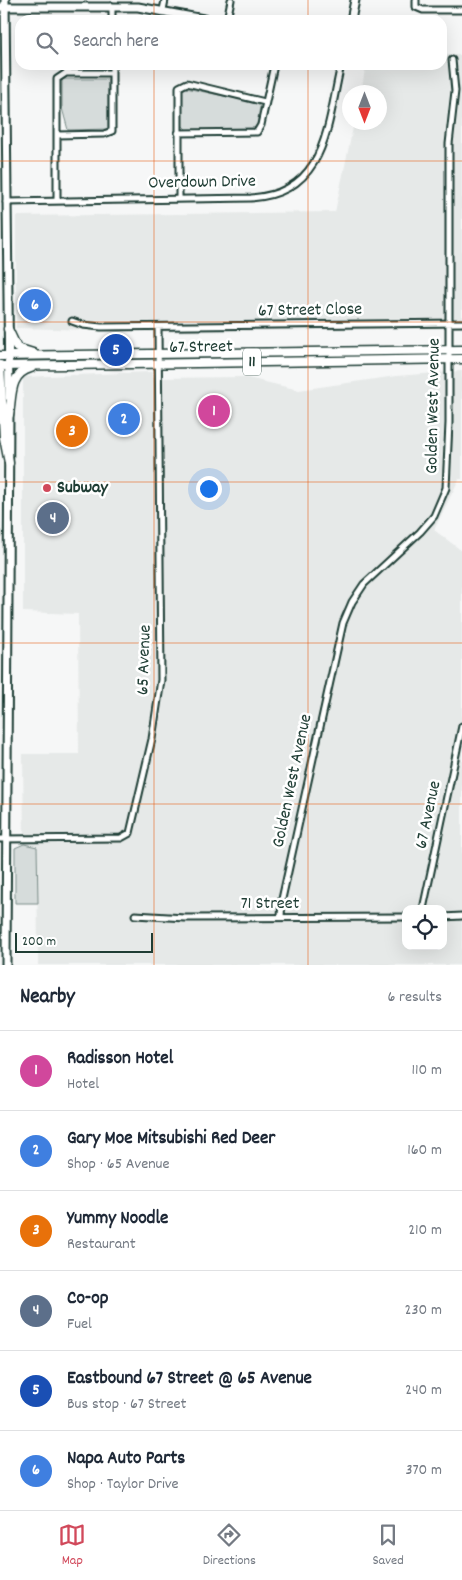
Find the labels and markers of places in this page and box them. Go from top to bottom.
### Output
pin: 6 [19,286,51,324]
pin: 5 [100,331,132,369]
pin: 1 [198,392,230,430]
pin: 2 [108,400,140,438]
pin: 3 [56,412,88,450]
place label: Subway [57,476,109,501]
marker: Subway [41,482,53,494]
pin: 4 [37,499,69,537]

